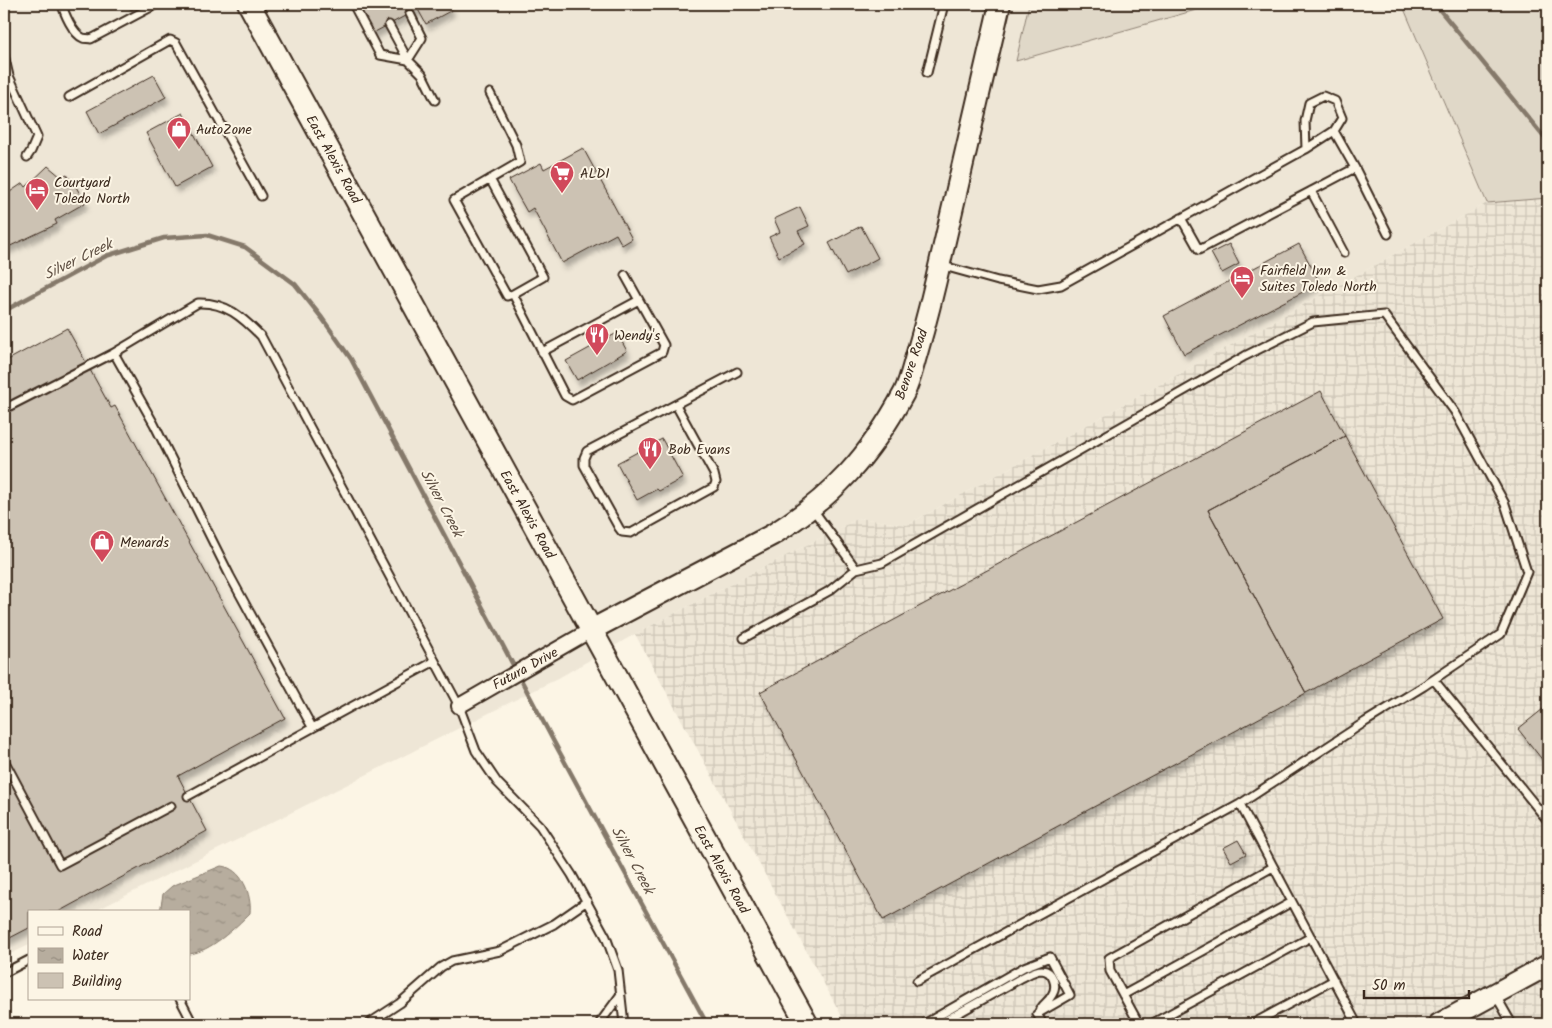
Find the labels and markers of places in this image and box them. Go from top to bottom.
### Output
shop icon: AutoZone [166,116,192,150]
place label: AutoZone [196,119,252,141]
supermarket icon: ALDI [549,160,575,194]
place label: ALDI [580,163,610,185]
place label: Courtyard Toledo North [54,172,130,210]
hotel icon: Courtyard Toledo North [24,177,50,211]
place label: Fairfield Inn & Suites Toledo North [1260,260,1377,298]
hotel icon: Fairfield Inn & Suites Toledo North [1229,265,1255,299]
restaurant icon: Wendy's [584,322,610,356]
place label: Wendy's [614,325,660,347]
restaurant icon: Bob Evans [637,436,663,470]
place label: Bob Evans [668,439,730,461]
shop icon: Menards [89,529,115,563]
place label: Menards [120,532,169,554]

